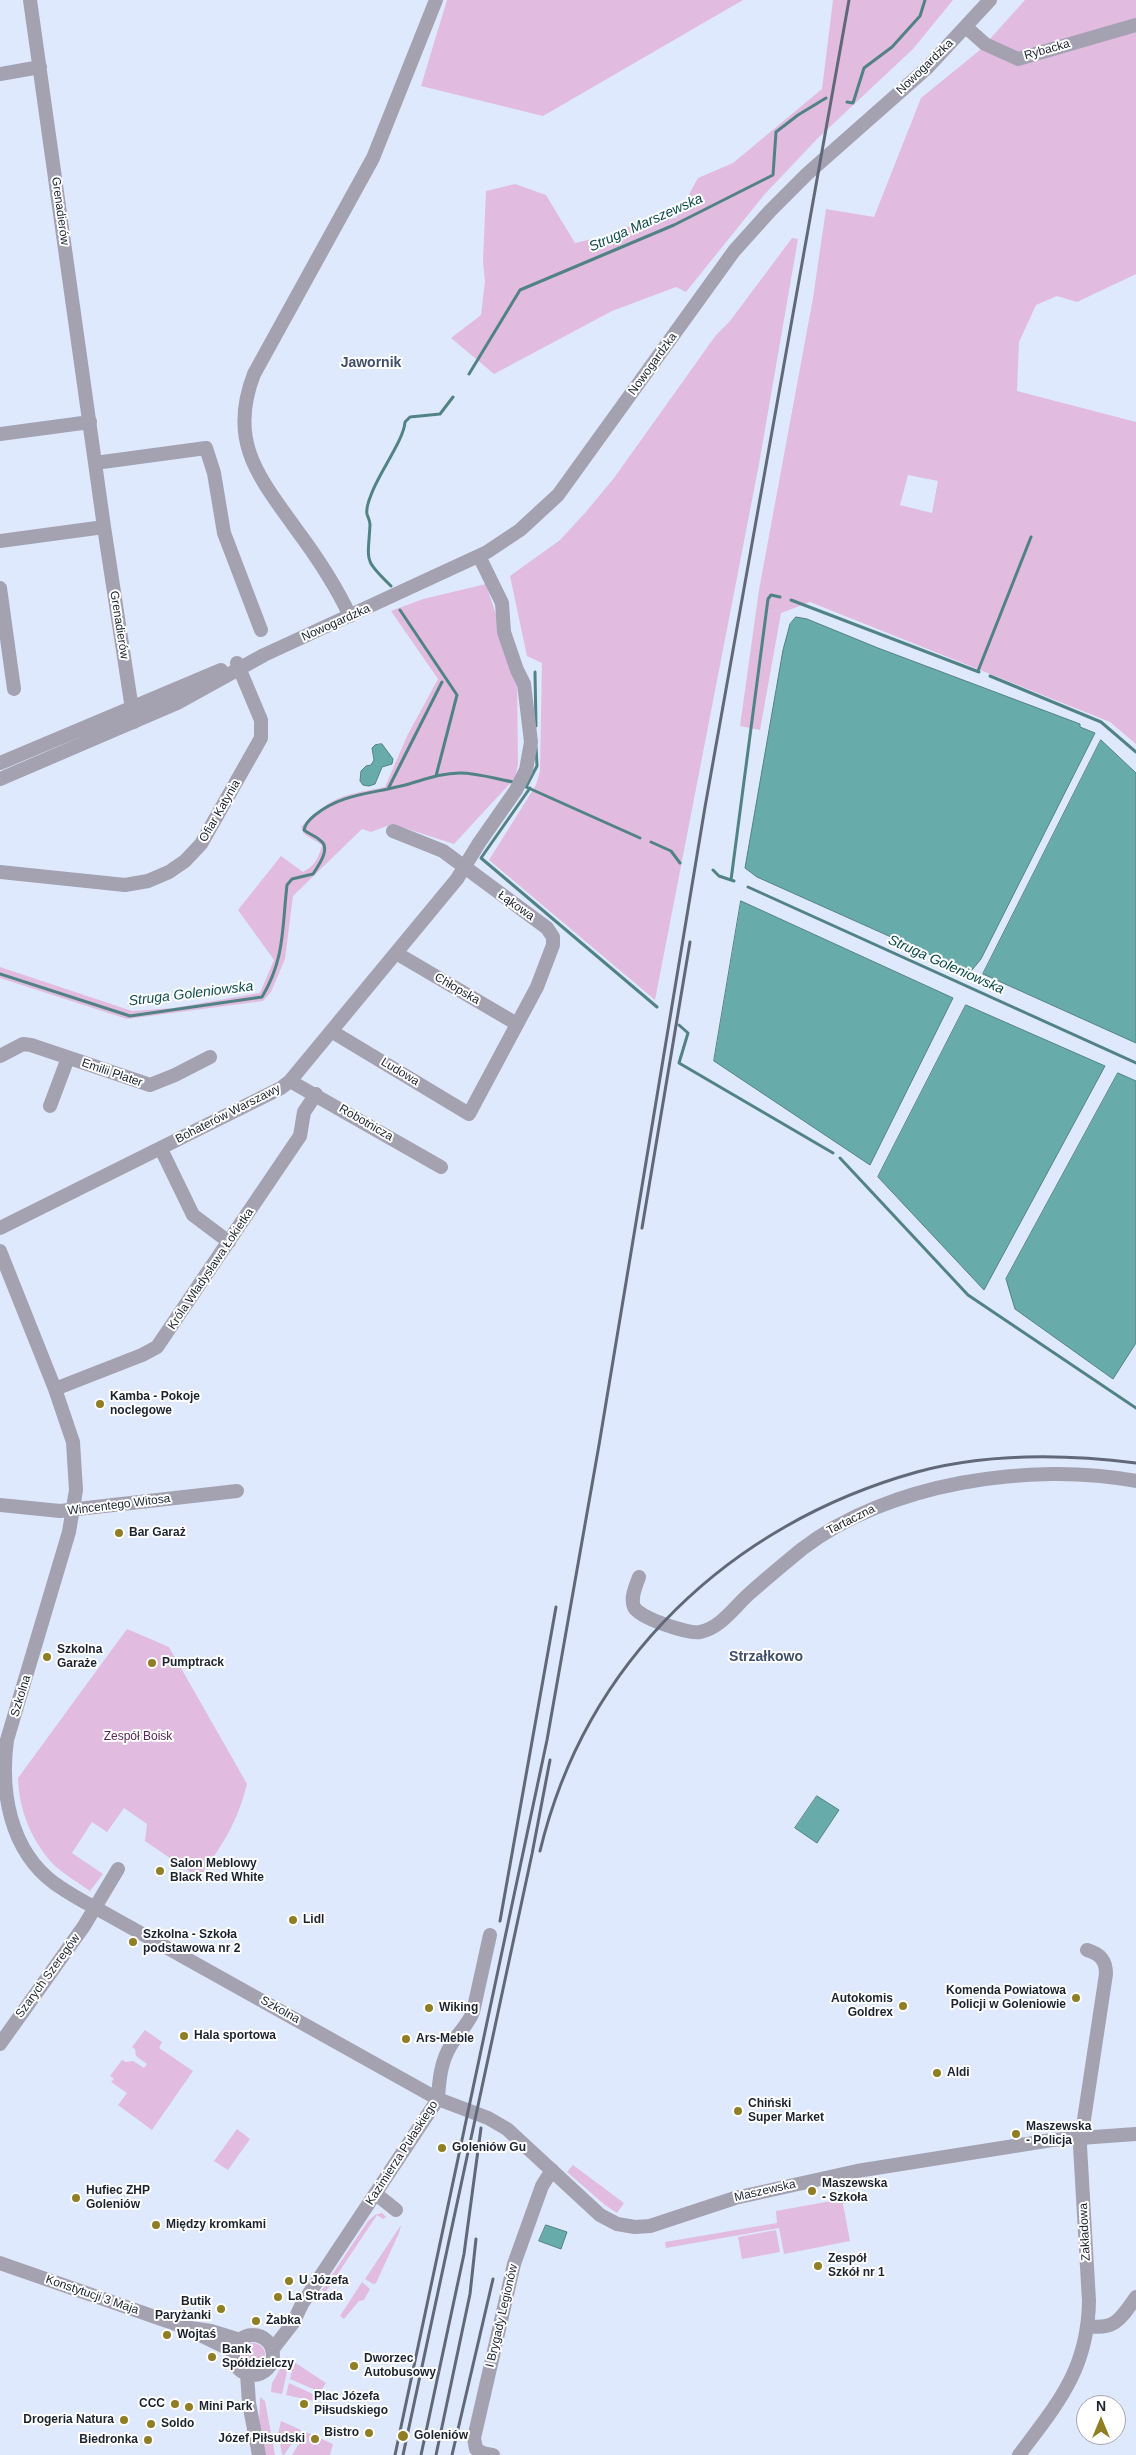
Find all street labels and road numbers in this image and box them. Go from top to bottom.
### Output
street label: Nowogardzka [894,36,956,98]
street label: Rybacka [1023,37,1071,63]
street label: Grenadierów [48,176,72,246]
street label: Nowogardzka [626,330,680,398]
street label: Grenadierów [107,590,131,660]
street label: Nowogardzka [300,602,372,644]
street label: Ofiar Katynia [196,777,244,845]
street label: Łąkowa [495,888,537,924]
street label: Chłopska [432,970,482,1008]
street label: Ludowa [378,1055,422,1089]
street label: Emilii Plater [80,1056,144,1090]
street label: Bohaterów Warszawy [173,1081,283,1147]
street label: Robotnicza [336,1102,396,1144]
street label: Króla Władysława Łokietka [165,1206,257,1332]
street label: Wincentego Witosa [67,1492,171,1518]
street label: Tartaczna [825,1502,877,1538]
street label: Szkolna [8,1673,34,1719]
street label: Szarych Szeregów [13,1931,83,2021]
street label: Szkolna [258,1993,302,2027]
street label: Kazimierza Pułaskiego [363,2098,441,2208]
street label: Maszewska [733,2177,797,2205]
street label: Zakładowa [1076,2203,1094,2261]
street label: I Brygady Legionów [483,2263,521,2369]
street label: Konstytucji 3 Maja [44,2272,140,2318]

